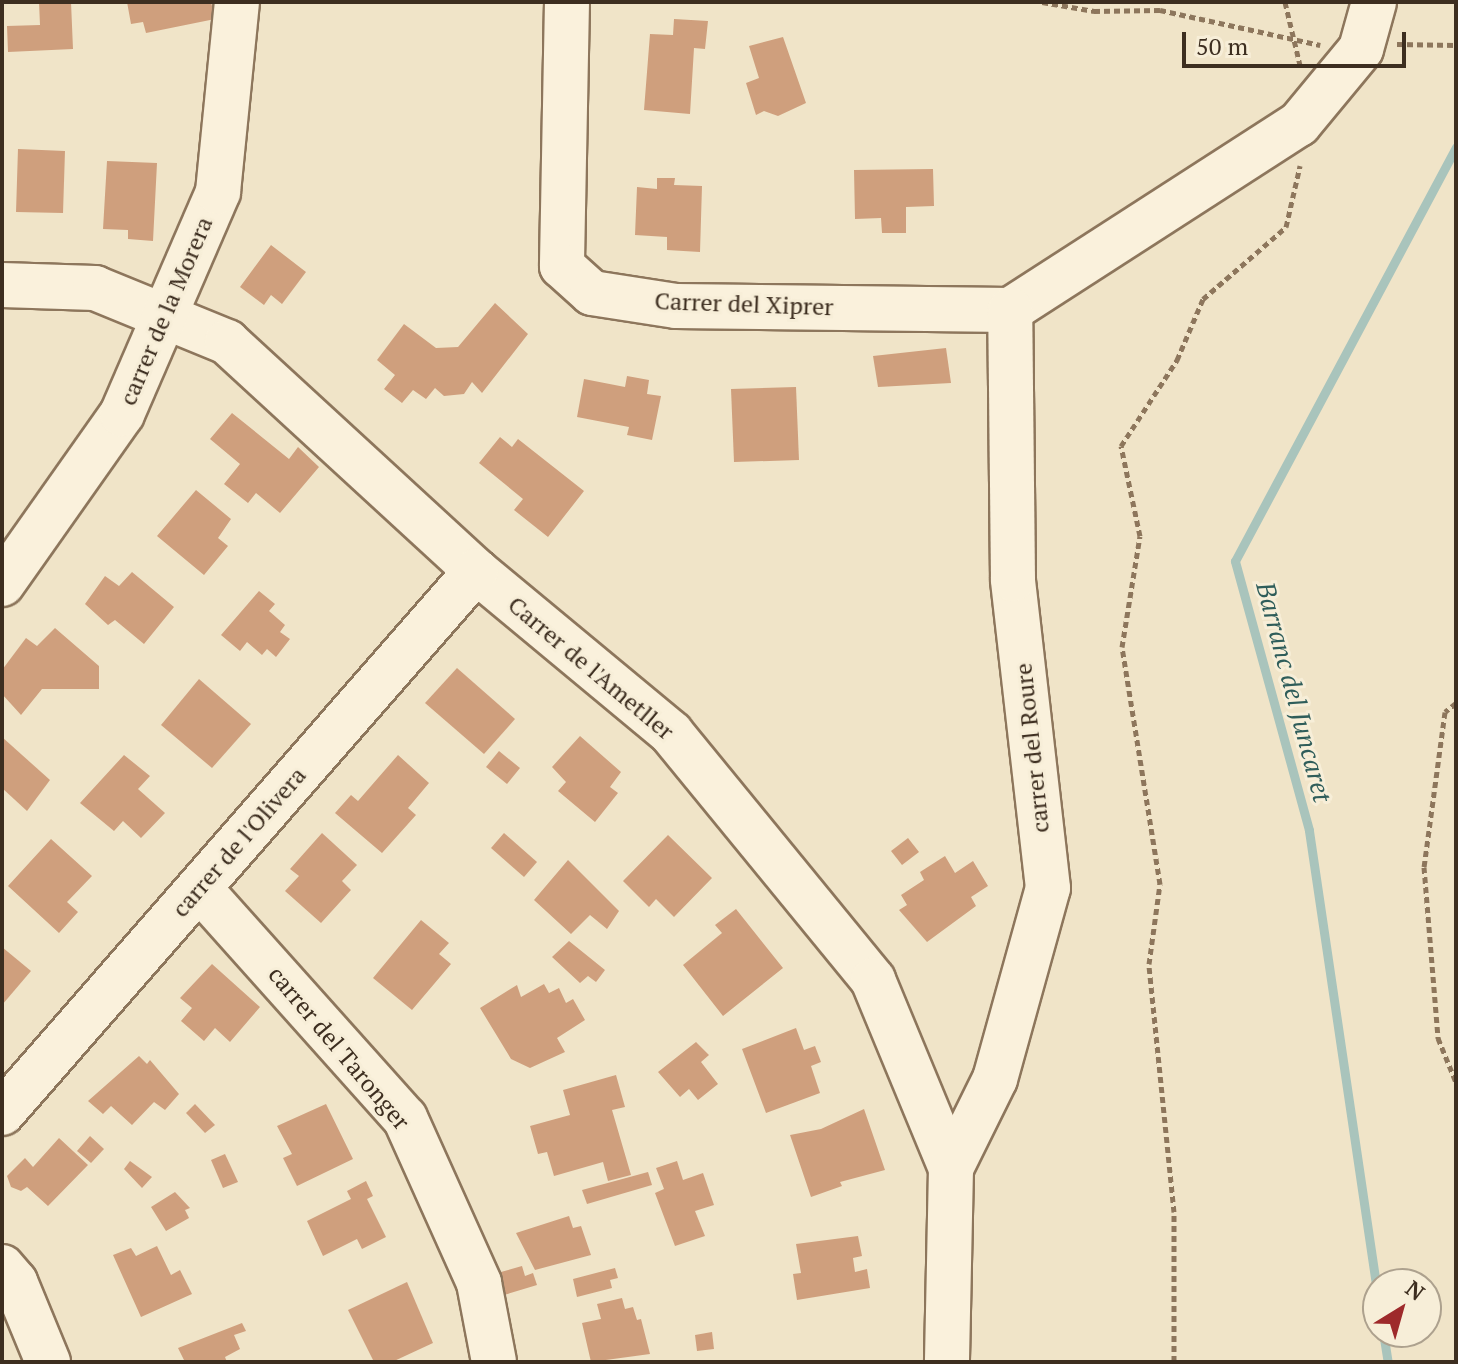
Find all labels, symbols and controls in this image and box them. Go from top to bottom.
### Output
scale bar [1186,16,1410,66]
text: 50 m [1196,30,1248,62]
street label: carrer de la Morera [113,212,219,410]
street label: Carrer del Xiprer [654,286,834,322]
water label: Barranc del Juncaret [1250,578,1338,806]
street label: Carrer de l'Ametller [502,590,680,746]
street label: carrer del Roure [1009,662,1055,834]
street label: carrer de l'Olivera [166,761,312,923]
street label: carrer del Taronger [262,961,416,1135]
north arrow [1362,1268,1442,1348]
text: N [1400,1273,1431,1307]

